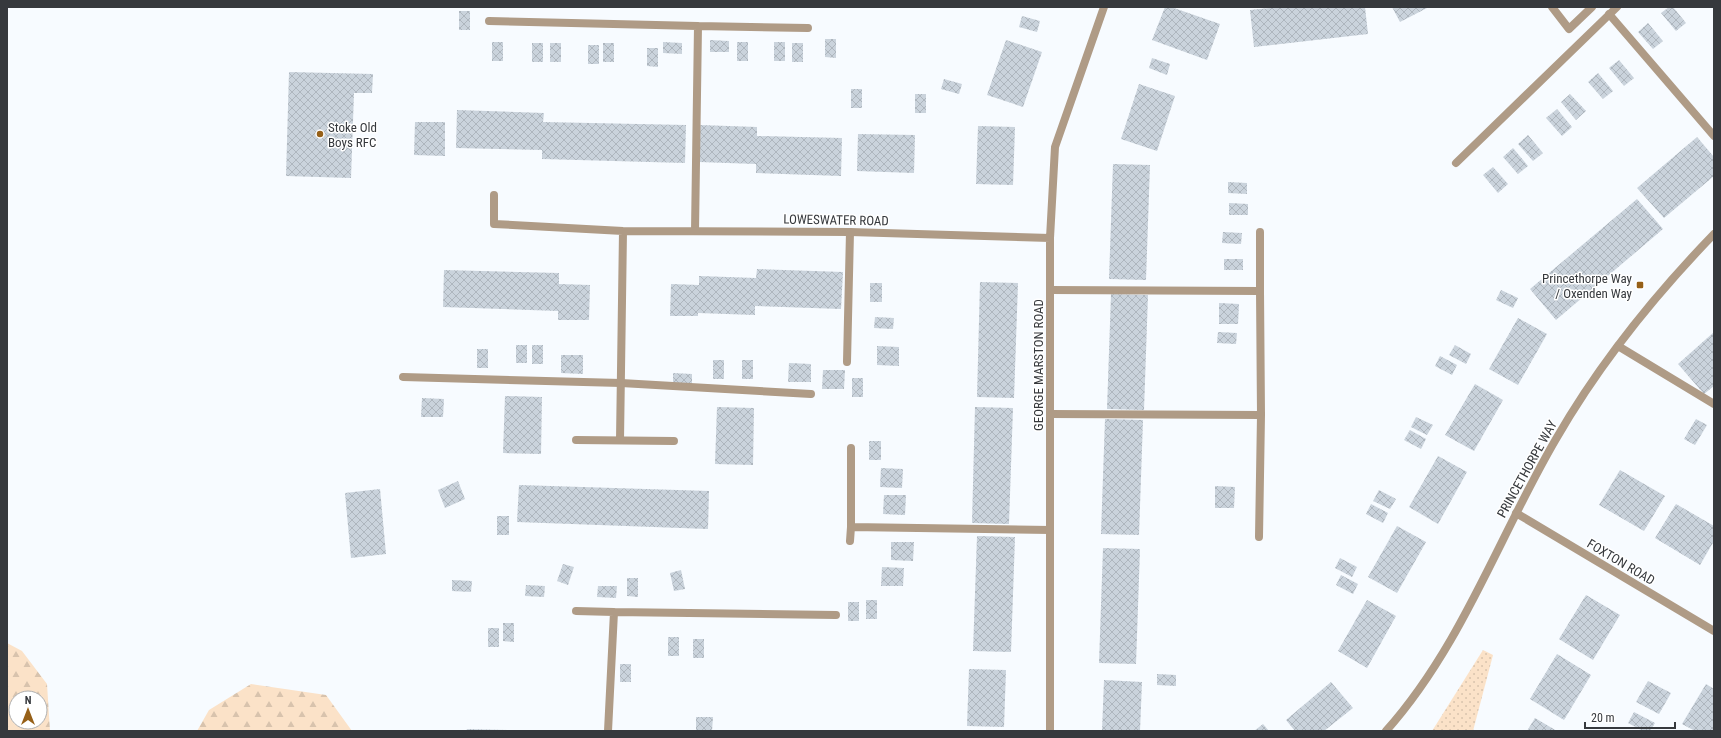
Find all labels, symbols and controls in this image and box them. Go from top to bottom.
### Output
place label: Stoke Old Boys RFC [328,120,377,150]
marker: Stoke Old Boys RFC [315,129,325,139]
street label: LOWESWATER ROAD [783,212,889,228]
place label: Princethorpe Way / Oxenden Way [1542,271,1633,301]
marker: Princethorpe Way / Oxenden Way [1635,280,1645,290]
street label: GEORGE MARSTON ROAD [1031,299,1046,431]
street label: PRINCETHORPE WAY [1494,418,1560,520]
street label: FOXTON ROAD [1585,536,1657,588]
north arrow [8,690,48,730]
text: N [25,694,32,707]
scale bar [1585,704,1675,730]
text: 20 m [1591,711,1615,725]

